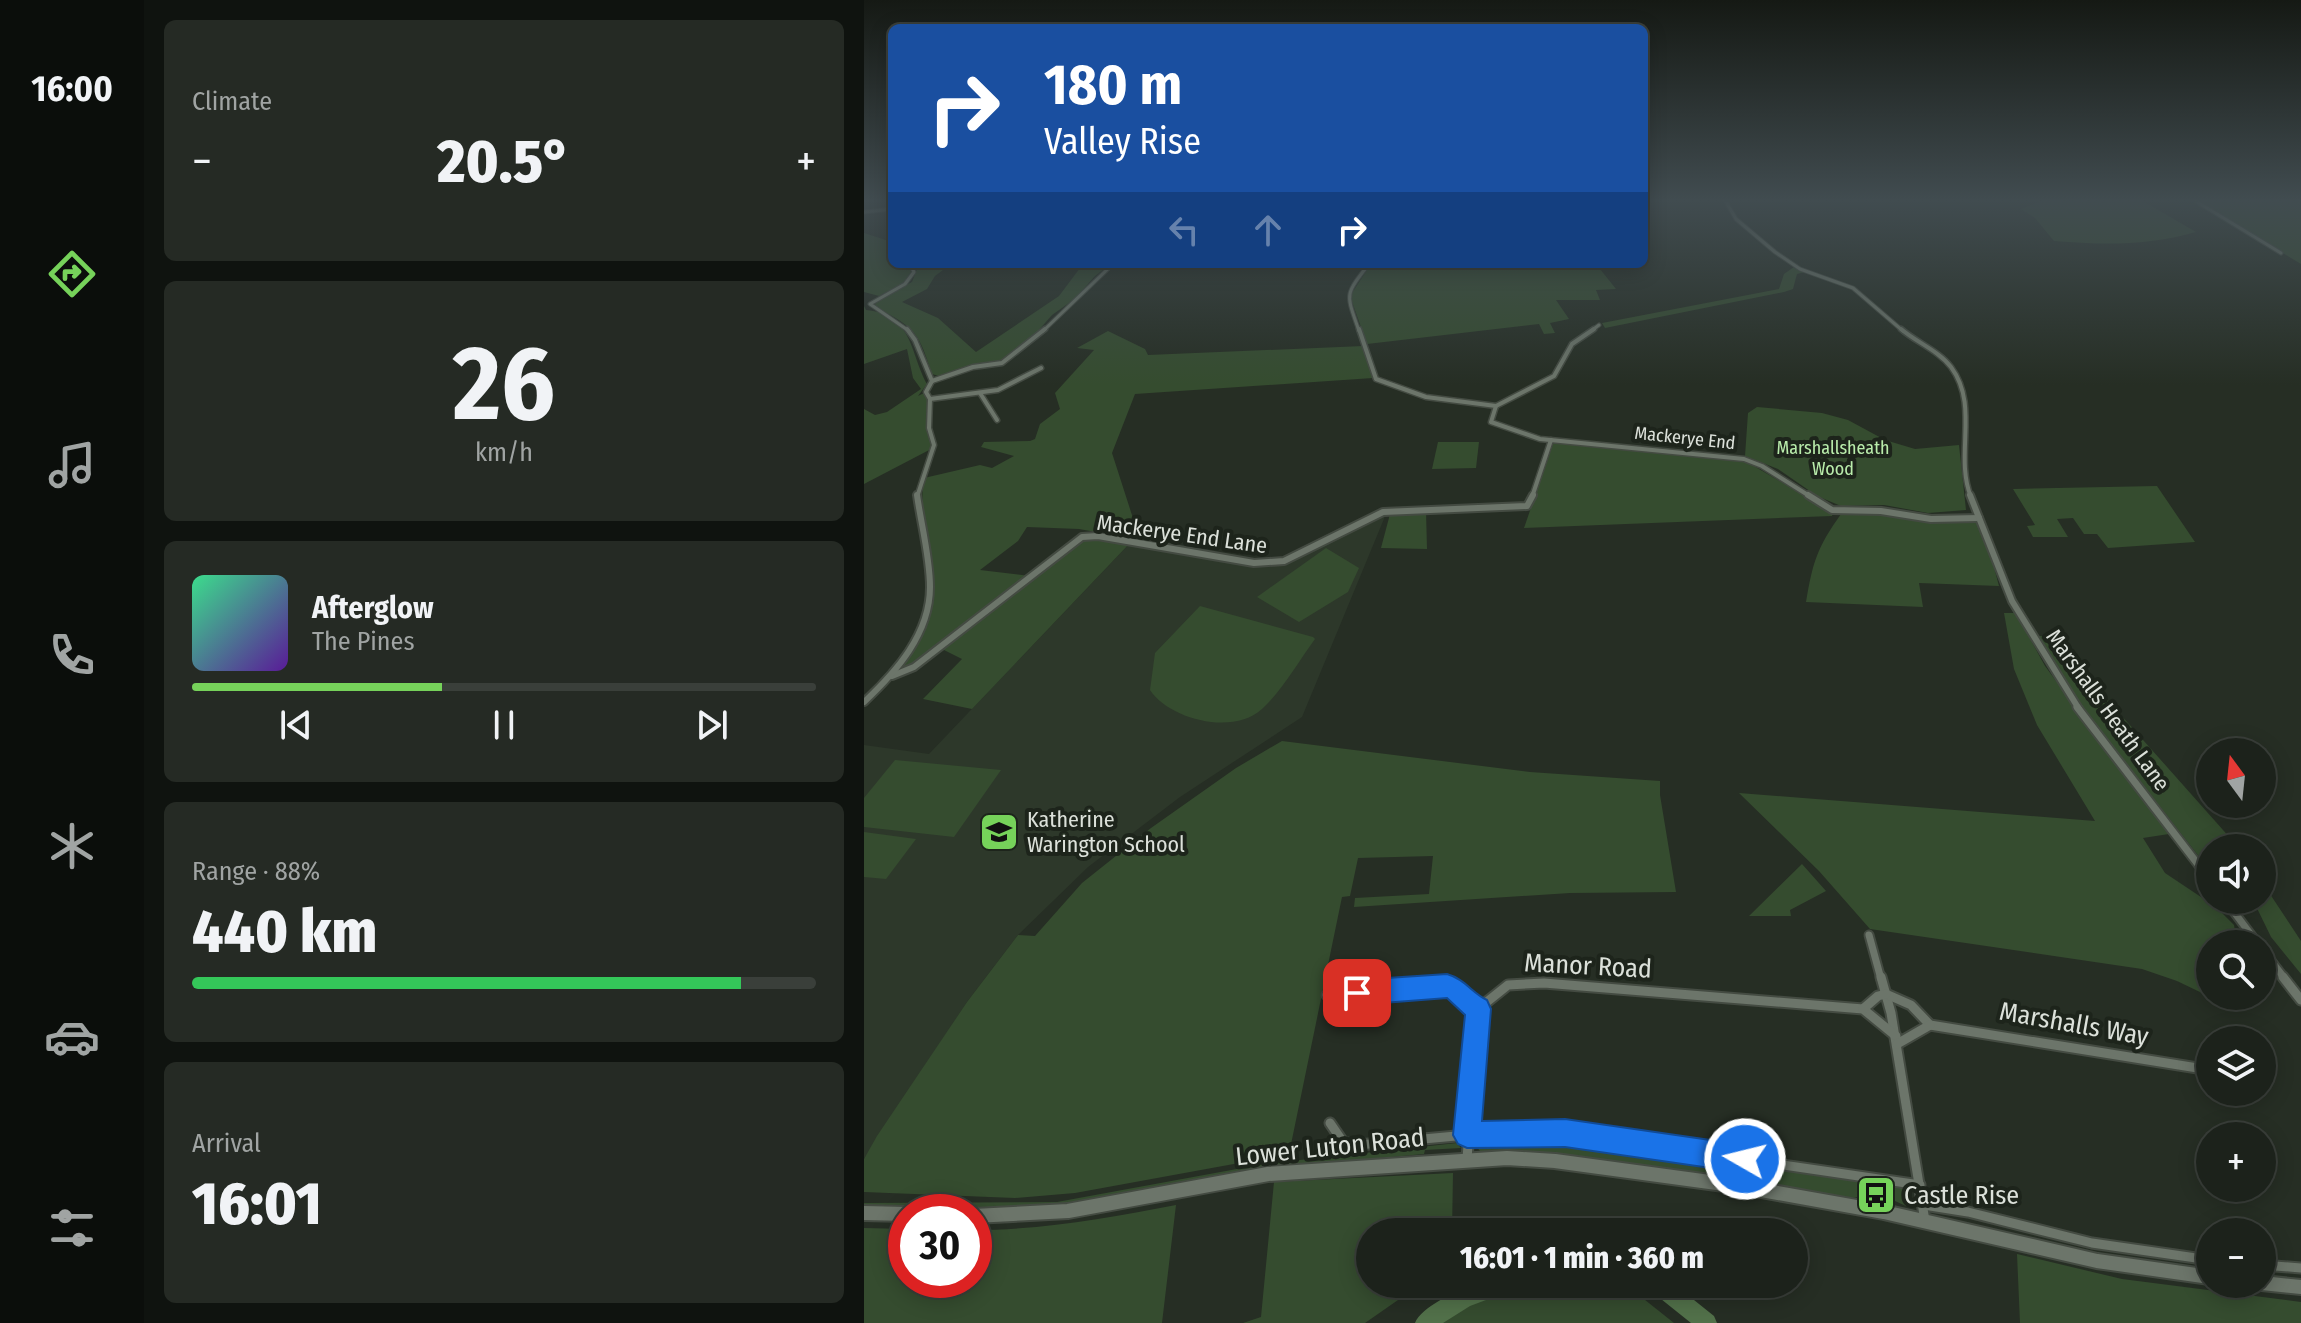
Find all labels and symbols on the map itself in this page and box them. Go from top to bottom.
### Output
street label: Mackerye End [1634,422,1736,454]
park label: Marshallsheath Wood [1776,437,1890,480]
street label: Mackerye End Lane [1095,509,1269,559]
street label: Marshalls Heath Lane [2040,624,2176,796]
north arrow [2196,738,2276,818]
place label: Katherine Warington School [1027,806,1185,858]
school or university icon: Katherine Warington School [978,811,1020,853]
street label: Manor Road [1523,947,1653,985]
pin [1323,959,1391,1027]
street label: Marshalls Way [1997,996,2151,1052]
position arrow [1703,1117,1787,1201]
street label: Lower Luton Road [1234,1122,1426,1172]
bus stop icon: Castle Rise [1855,1174,1897,1216]
place label: Castle Rise [1904,1180,2019,1211]
speed limit sign: 30 [888,1194,992,1298]

